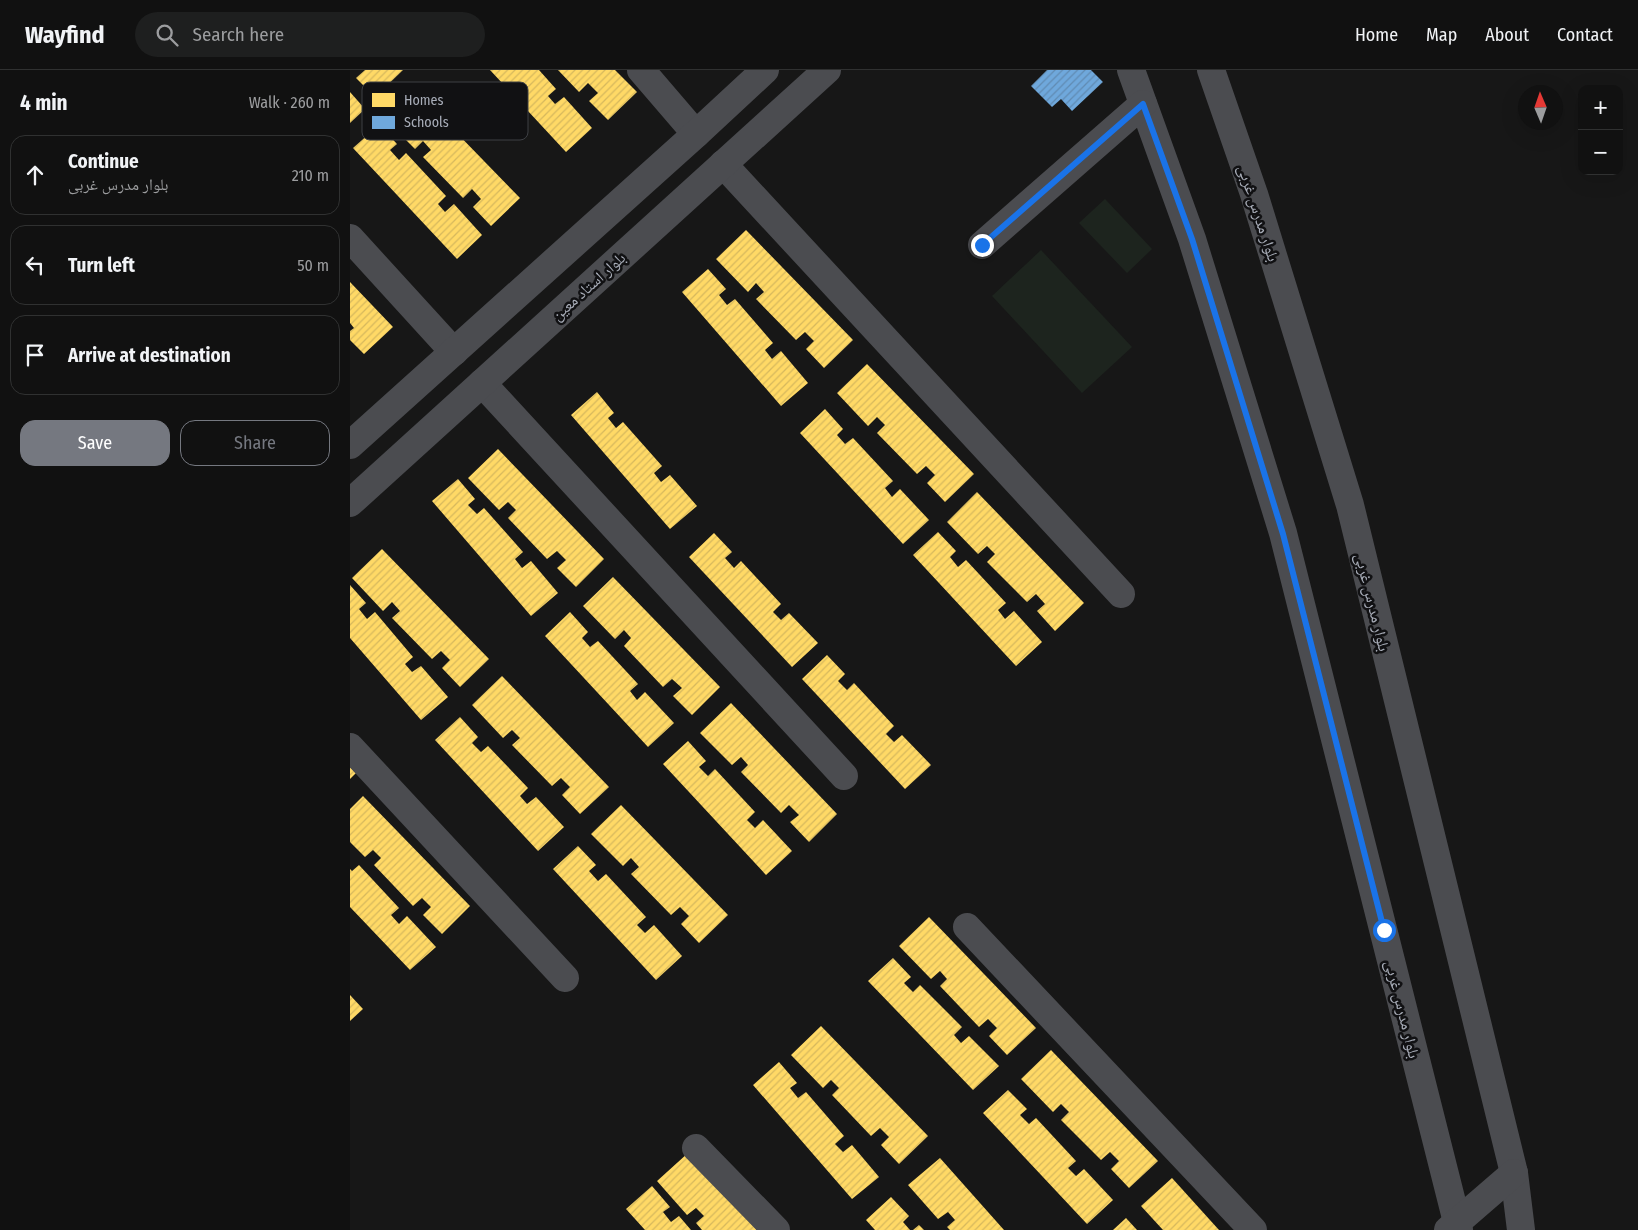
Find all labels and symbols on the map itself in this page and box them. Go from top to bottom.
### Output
legend [362,82,528,140]
north arrow [1518,85,1563,130]
text: Homes [404,92,444,109]
text: Schools [404,114,449,131]
street label: بلوار مدرس غربی [1233,162,1283,264]
route end [971,234,994,257]
street label: بلوار استاد معین [547,248,630,325]
street label: بلوار مدرس غربی [1350,551,1394,653]
route start [1373,919,1396,942]
street label: بلوار مدرس غربی [1380,958,1424,1060]

